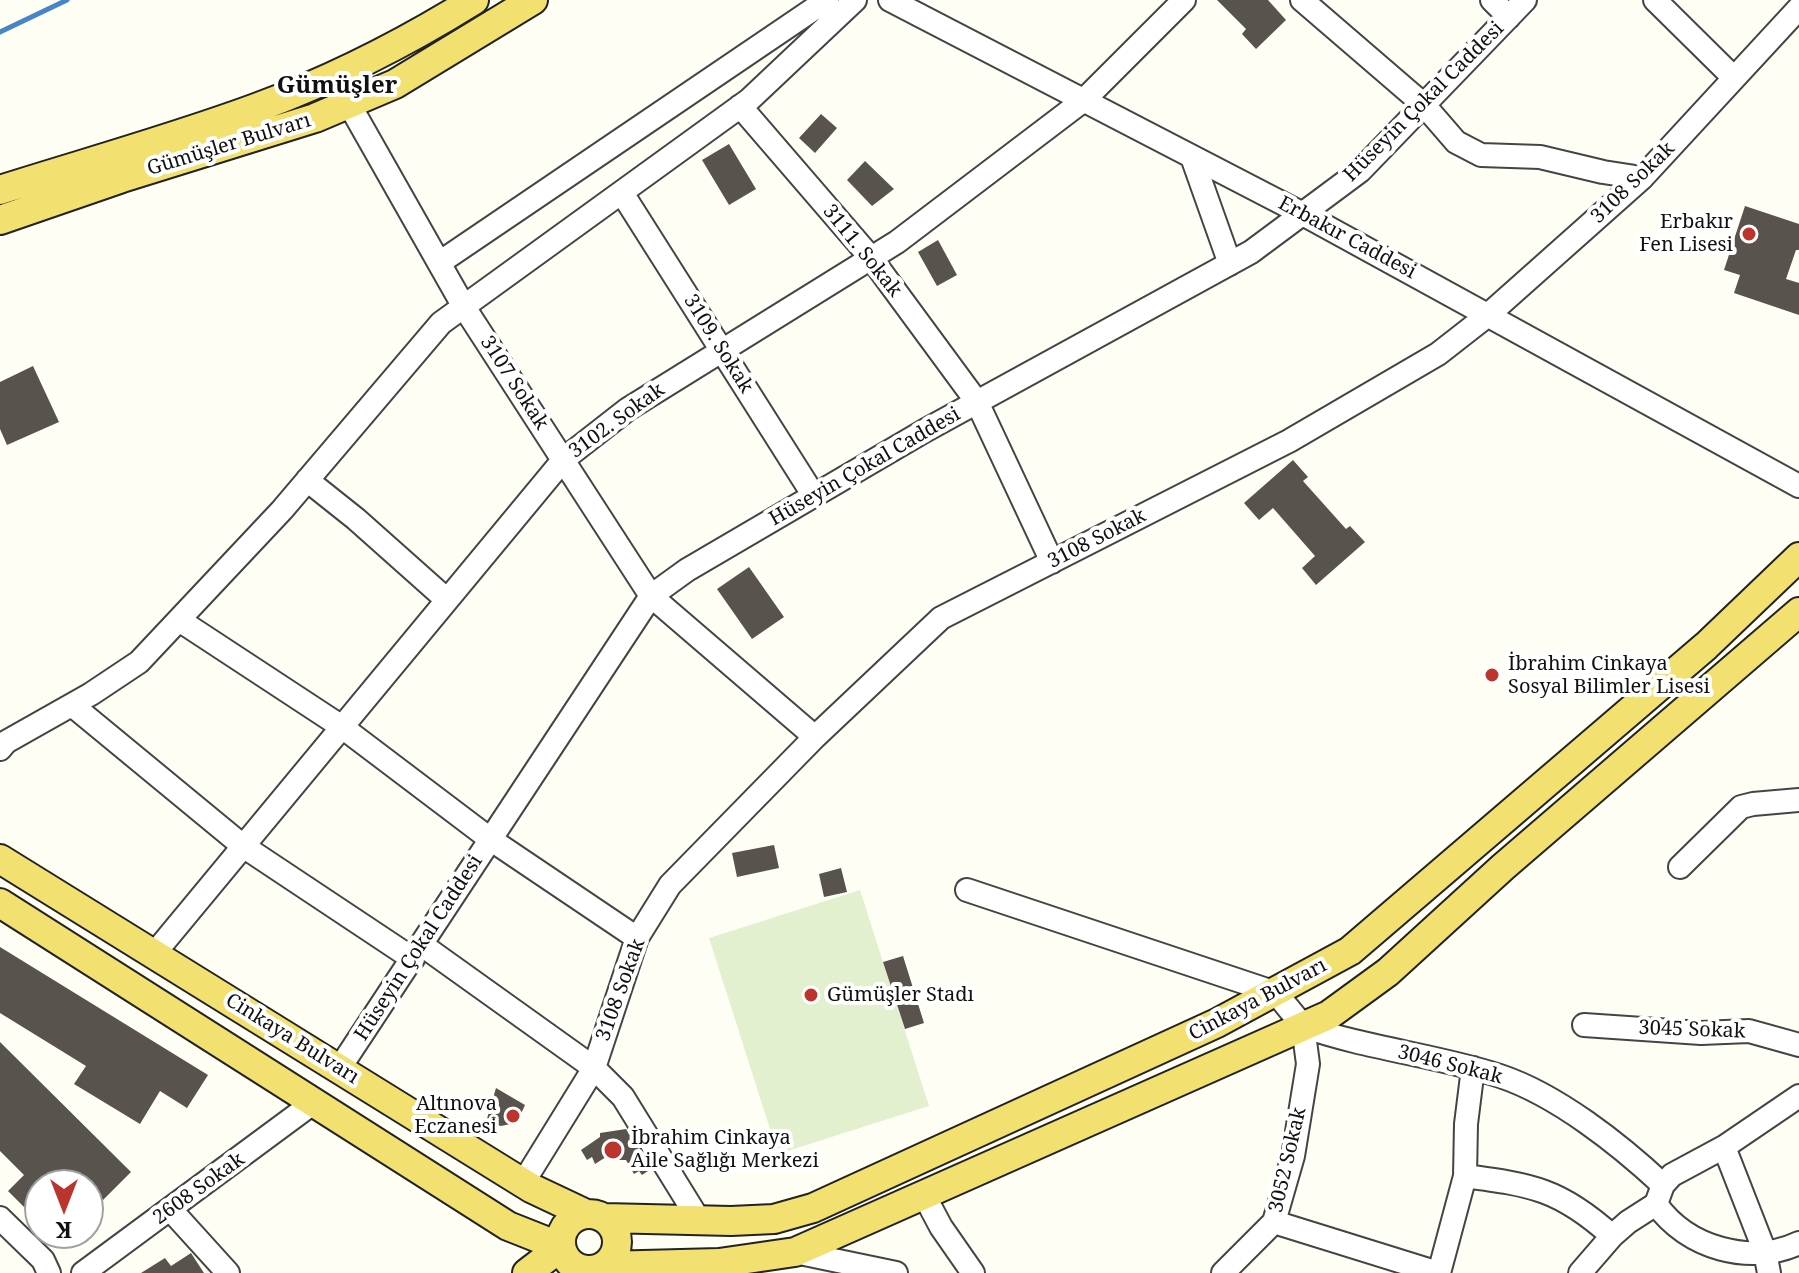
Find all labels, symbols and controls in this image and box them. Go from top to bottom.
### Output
street label: Hüseyin Çokal Caddesi [1339,17,1509,187]
district label: Gümüşler [277,72,397,100]
street label: Gümüşler Bulvarı [144,109,314,181]
street label: 3108 Sokak [1586,137,1680,229]
street label: Erbakır Caddesi [1274,192,1420,284]
street label: 3111. Sokak [817,200,907,302]
place label: Erbakır Fen Lisesi [1639,210,1733,257]
marker: Erbakır Fen Lisesi [1740,225,1758,243]
street label: 3109. Sokak [678,290,758,398]
street label: 3107 Sokak [475,332,553,434]
street label: 3102. Sokak [565,378,669,464]
street label: Hüseyin Çokal Caddesi [765,402,965,532]
street label: 3108 Sokak [1044,504,1150,574]
place label: İbrahim Cinkaya Sosyal Bilimler Lisesi [1508,652,1710,699]
marker: İbrahim Cinkaya Sosyal Bilimler Lisesi [1483,666,1501,684]
street label: Hüseyin Çokal Caddesi [350,851,488,1045]
street label: 3108 Sokak [591,936,651,1044]
street label: Cinkaya Bulvarı [1185,954,1331,1046]
place label: Gümüşler Stadı [827,983,974,1007]
marker: Gümüşler Stadı [802,986,820,1004]
street label: Cinkaya Bulvarı [221,988,363,1090]
street label: 3045 Sokak [1638,1016,1746,1044]
street label: 3046 Sokak [1395,1040,1505,1090]
place label: Altınova Eczanesi [414,1092,497,1139]
street label: 3052 Sokak [1264,1105,1312,1215]
marker: Altınova Eczanesi [504,1107,522,1125]
place label: İbrahim Cinkaya Aile Sağlığı Merkezi [631,1126,819,1173]
marker: İbrahim Cinkaya Aile Sağlığı Merkezi [602,1139,624,1161]
street label: 2608 Sokak [149,1148,249,1230]
north arrow [24,1169,104,1249]
text: K [56,1216,72,1246]

